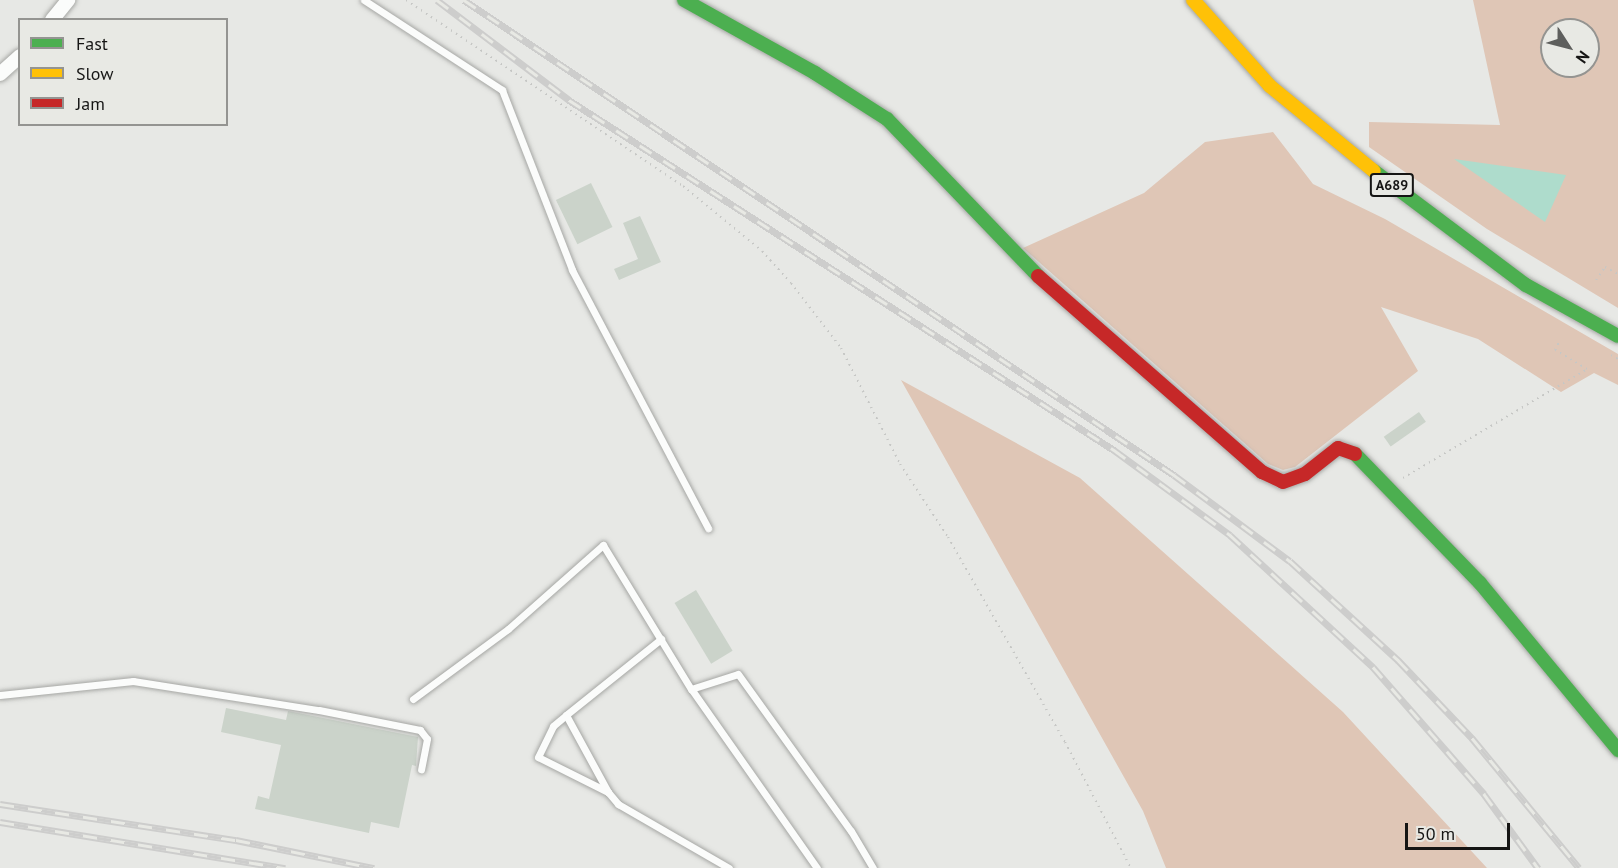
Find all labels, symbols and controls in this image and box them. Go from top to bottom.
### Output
legend [18,18,228,126]
north arrow [1540,18,1600,78]
text: Fast [76,32,108,55]
text: N [1572,47,1594,68]
text: Slow [76,62,114,85]
text: Jam [76,92,105,115]
road number: A689 [1370,174,1414,196]
scale bar [1408,811,1513,849]
text: 50 m [1416,822,1455,845]

